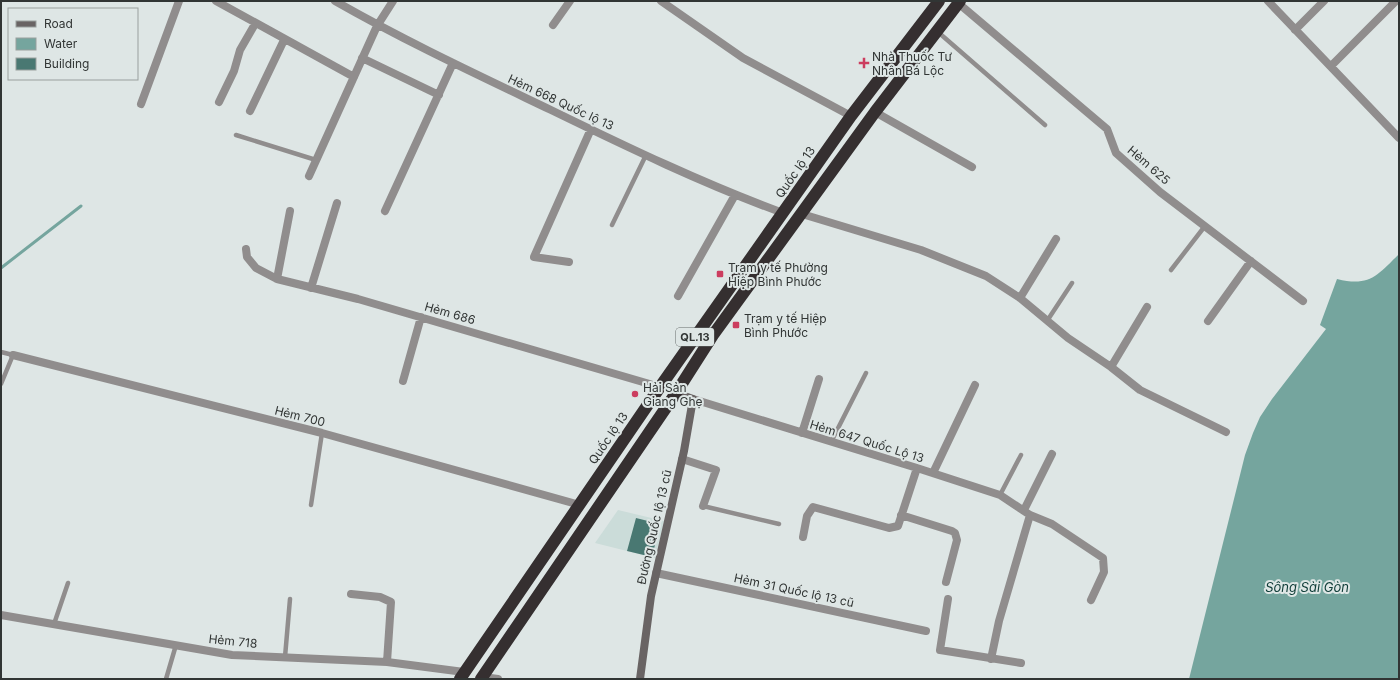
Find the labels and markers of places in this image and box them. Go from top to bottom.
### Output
place label: Nhà Thuốc Tư Nhân Bá Lộc [872,49,952,78]
marker: Nhà Thuốc Tư Nhân Bá Lộc [859,58,869,68]
place label: Trạm y tế Phường Hiệp Bình Phước [728,260,828,289]
marker: Trạm y tế Phường Hiệp Bình Phước [715,269,725,279]
place label: Trạm y tế Hiệp Bình Phước [744,311,827,340]
marker: Trạm y tế Hiệp Bình Phước [731,320,741,330]
place label: Hải Sản Giang Ghẹ [643,380,702,409]
marker: Hải Sản Giang Ghẹ [630,389,640,399]

